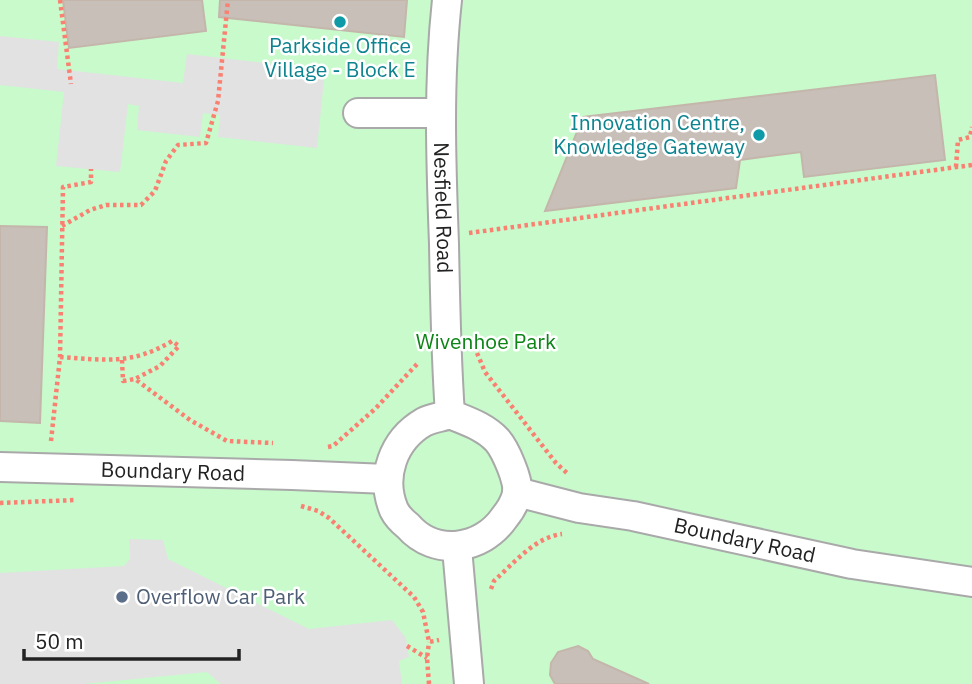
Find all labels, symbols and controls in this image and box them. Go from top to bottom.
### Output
marker: Parkside Office Village - Block E [332,14,348,30]
place label: Parkside Office Village - Block E [264,31,416,83]
place label: Innovation Centre, Knowledge Gateway [553,108,746,160]
marker: Innovation Centre, Knowledge Gateway [751,127,767,143]
street label: Nesfield Road [428,142,460,274]
park label: Wivenhoe Park [416,327,556,355]
street label: Boundary Road [100,455,246,487]
street label: Boundary Road [671,510,818,569]
place label: Overflow Car Park [136,582,305,610]
marker: Overflow Car Park [114,589,130,605]
scale bar [24,618,240,662]
text: 50 m [35,627,84,655]

